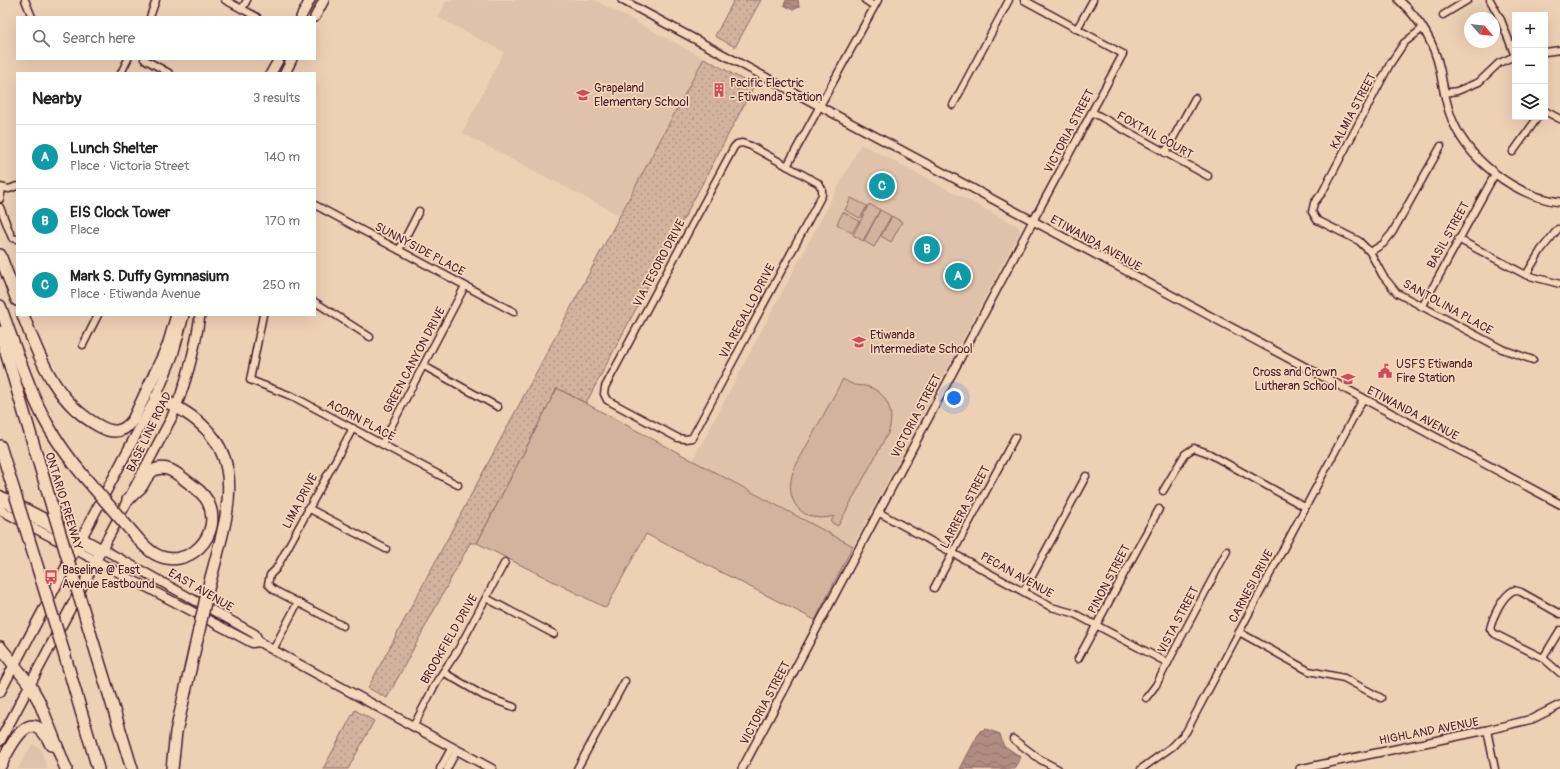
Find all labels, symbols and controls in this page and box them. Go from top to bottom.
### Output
north arrow [1464,12,1500,48]
map controls [1512,12,1548,120]
button: + [1512,12,1548,48]
search box [16,16,316,60]
icon: search [30,27,52,49]
text: Search here [62,29,135,48]
button: − [1512,48,1548,84]
street label: KALMIA STREET [1327,70,1380,152]
place label: Pacific Electric - Etiwanda Station [730,76,822,105]
place label: Grapeland Elementary School [594,81,689,110]
building icon: Pacific Electric - Etiwanda Station [711,82,727,98]
button: layers [1512,84,1548,120]
street label: VICTORIA STREET [1041,86,1098,176]
school or university icon: Grapeland Elementary School [575,87,591,103]
text: Nearby [32,88,81,109]
text: 3 results [253,90,300,106]
street label: FOXTAIL COURT [1114,108,1196,163]
text: Lunch Shelter [70,139,158,158]
text: A [41,149,49,165]
text: 140 m [264,149,300,165]
text: Place · Victoria Street [70,158,189,174]
pin: C [869,171,895,201]
street label: BASIL STREET [1424,199,1473,271]
text: EIS Clock Tower [70,203,170,222]
street label: ETIWANDA AVENUE [1048,212,1144,275]
text: B [41,213,49,229]
text: 170 m [265,213,300,229]
street label: VIA TESORO DRIVE [630,217,689,310]
street label: SUNNYSIDE PLACE [372,219,467,279]
text: Place [70,222,99,238]
pin: B [914,234,940,264]
street label: VIA REGALLO DRIVE [716,261,779,361]
pin: A [945,261,971,291]
text: Mark S. Duffy Gymnasium [70,267,229,286]
street label: SANTOLINA PLACE [1400,276,1495,338]
text: C [41,277,49,293]
text: 250 m [262,277,300,293]
text: Place · Etiwanda Avenue [70,286,200,302]
street label: GREEN CANYON DRIVE [380,305,449,416]
place label: Etiwanda Intermediate School [870,328,973,357]
school or university icon: Etiwanda Intermediate School [851,334,867,350]
place label: USFS Etiwanda Fire Station [1396,357,1473,386]
public building icon: USFS Etiwanda Fire Station [1377,363,1393,379]
place label: Cross and Crown Lutheran School [1253,365,1337,394]
street label: VICTORIA STREET [888,371,945,461]
school or university icon: Cross and Crown Lutheran School [1340,371,1356,387]
street label: ETIWANDA AVENUE [1364,383,1461,444]
your location [944,388,964,408]
street label: BASE LINE ROAD [124,389,176,475]
street label: ACORN PLACE [324,396,397,445]
street label: ONTARIO FREEWAY [42,451,86,552]
street label: LARRERA STREET [937,463,994,551]
street label: LIMA DRIVE [280,471,321,531]
street label: PINON STREET [1085,542,1134,616]
street label: CARNESI DRIVE [1226,547,1277,625]
street label: PECAN AVENUE [978,549,1056,602]
place label: Baseline @ East Avenue Eastbound [62,563,155,592]
street label: EAST AVENUE [166,566,236,615]
bus stop icon: Baseline @ East Avenue Eastbound [43,569,59,585]
street label: VISTA STREET [1154,584,1203,656]
street label: BROOKFIELD DRIVE [418,592,481,687]
street label: VICTORIA STREET [737,658,794,748]
street label: HIGHLAND AVENUE [1378,714,1480,749]

